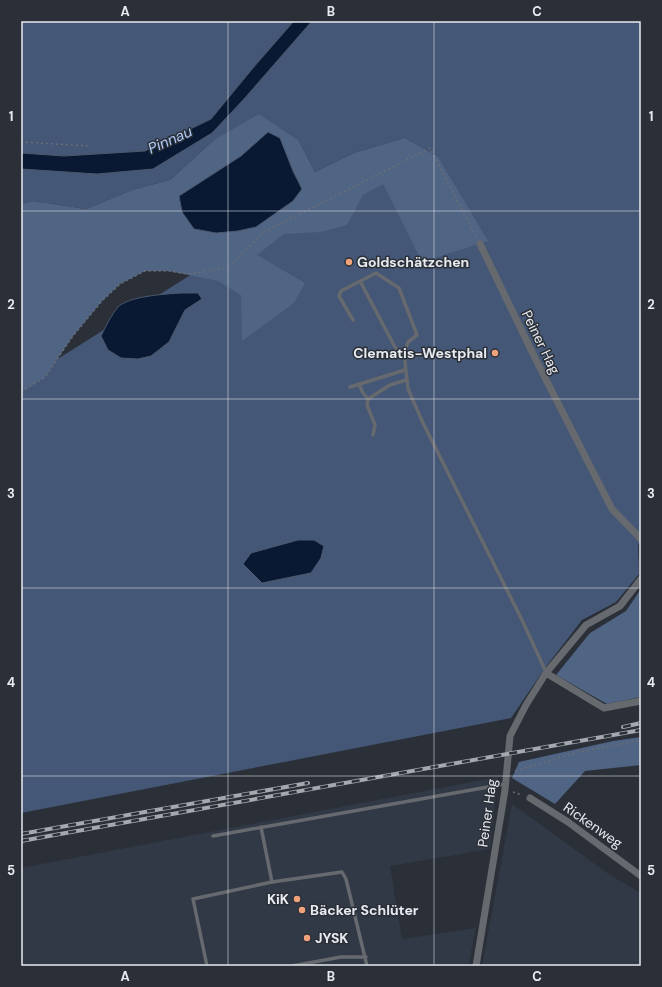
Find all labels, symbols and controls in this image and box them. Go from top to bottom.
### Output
text: A [120,3,130,20]
text: B [327,3,335,20]
text: C [532,3,542,20]
text: 1 [9,108,13,125]
text: 1 [649,108,653,125]
water label: Pinnau [145,121,196,159]
place label: Goldschätzchen [357,253,469,271]
marker: Goldschätzchen [344,257,354,267]
text: 2 [7,296,15,313]
text: 2 [647,296,655,313]
street label: Peiner Hag [518,307,564,377]
place label: Clematis-Westphal [353,344,487,362]
marker: Clematis-Westphal [490,348,500,358]
text: 3 [7,485,15,502]
text: 3 [647,485,655,502]
text: 4 [7,674,15,691]
text: 4 [647,674,655,691]
street label: Peiner Hag [473,777,501,848]
street label: Rickenweg [560,798,626,852]
text: 5 [7,862,15,879]
text: 5 [647,862,655,879]
place label: KiK [267,890,289,908]
marker: KiK [292,894,302,904]
place label: Bäcker Schlüter [310,901,419,919]
marker: Bäcker Schlüter [297,905,307,915]
place label: JYSK [315,929,349,947]
marker: JYSK [302,933,312,943]
text: A [120,968,130,985]
text: B [327,968,335,985]
text: C [532,968,542,985]

